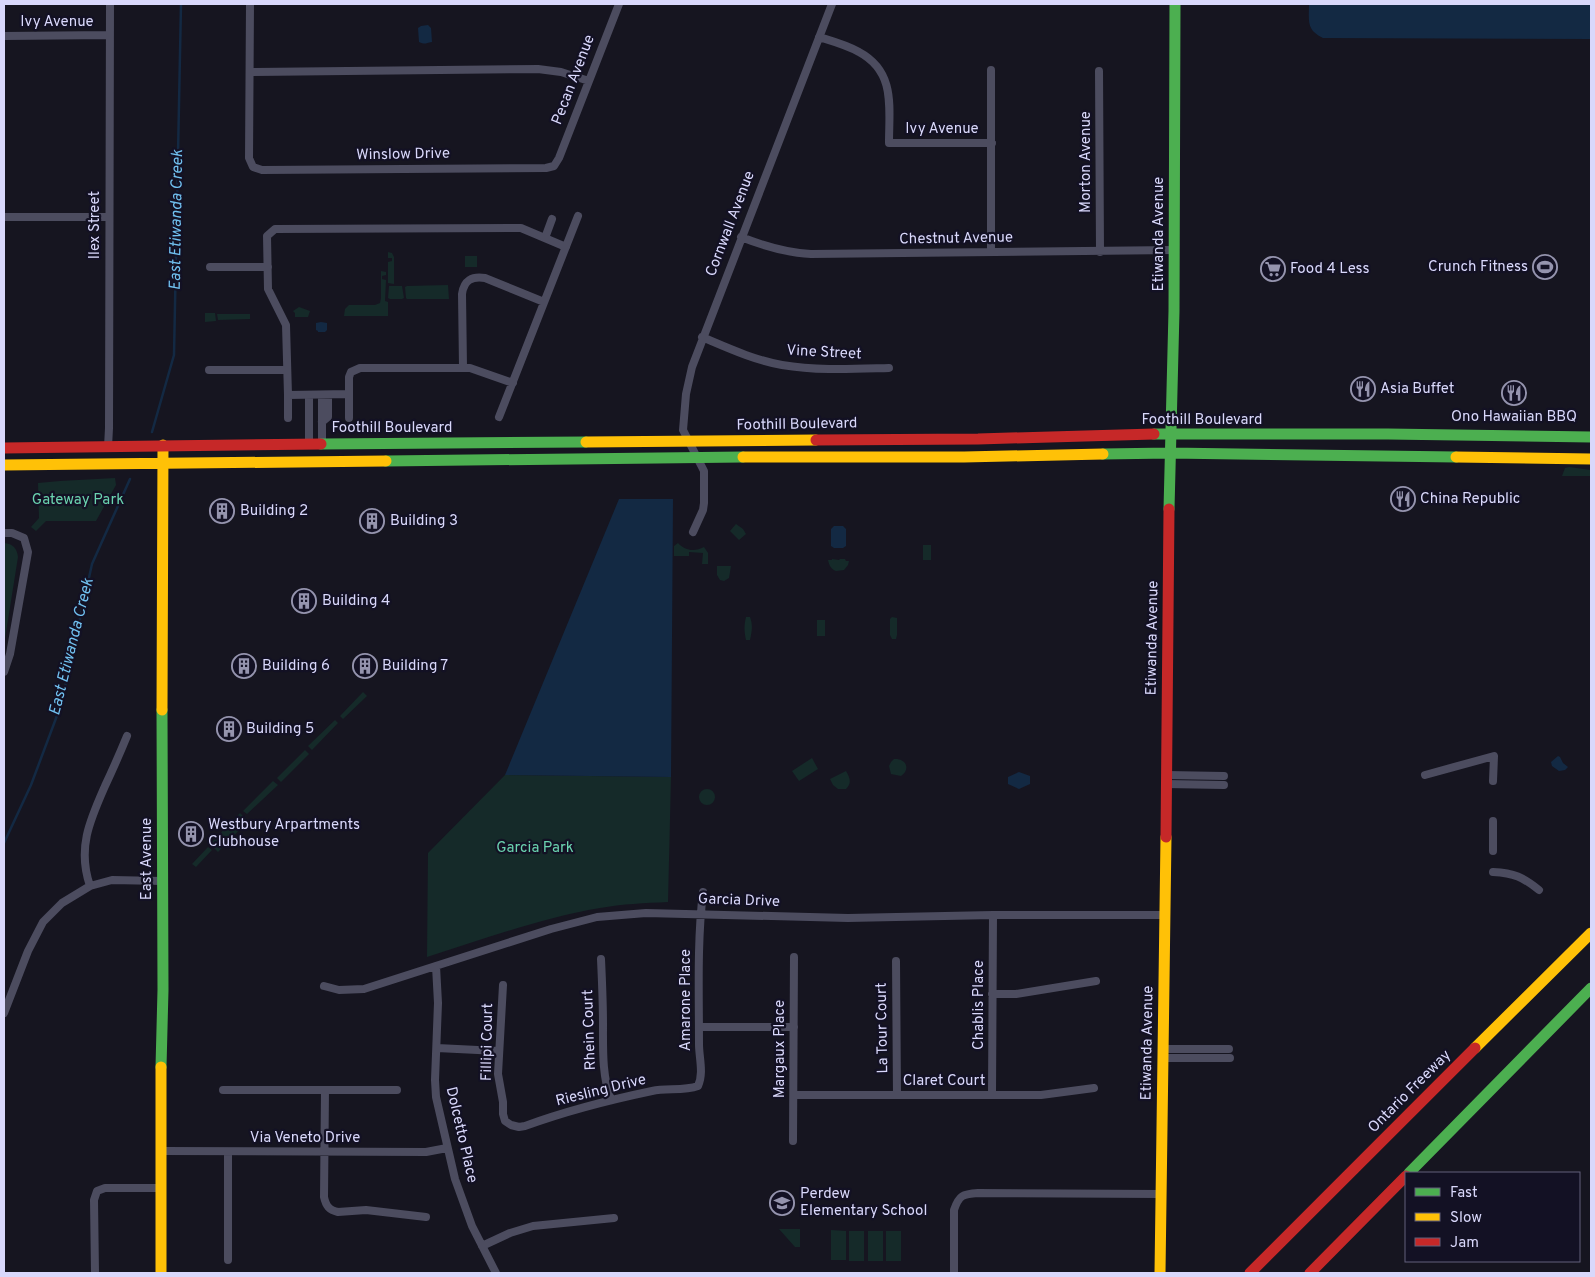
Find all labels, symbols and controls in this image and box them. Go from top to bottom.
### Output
street label: Ivy Avenue [20,13,94,32]
street label: Pecan Avenue [548,32,600,128]
street label: Morton Avenue [1077,111,1096,213]
street label: Ivy Avenue [905,120,979,139]
street label: Winslow Drive [356,145,450,165]
water label: East Etiwanda Creek [166,148,188,291]
street label: Cornwall Avenue [702,169,760,279]
street label: Etiwanda Avenue [1150,177,1169,291]
street label: Ilex Street [86,191,105,259]
street label: Chestnut Avenue [899,229,1013,249]
sports icon: Crunch Fitness [1532,254,1558,280]
supermarket icon: Food 4 Less [1260,256,1286,282]
place label: Crunch Fitness [1428,258,1528,277]
place label: Food 4 Less [1290,260,1370,279]
street label: Vine Street [786,342,862,364]
restaurant icon: Asia Buffet [1350,376,1376,402]
place label: Asia Buffet [1380,380,1454,399]
restaurant icon: Ono Hawaiian BBQ [1501,380,1527,406]
place label: Ono Hawaiian BBQ [1451,408,1577,427]
street label: Foothill Boulevard [1142,411,1262,430]
street label: Foothill Boulevard [736,414,858,436]
street label: Foothill Boulevard [332,419,452,438]
restaurant icon: China Republic [1390,486,1416,512]
place label: China Republic [1420,490,1520,509]
park label: Gateway Park [32,491,124,510]
building icon: Building 2 [209,498,235,524]
place label: Building 2 [240,502,308,521]
building icon: Building 3 [359,508,385,534]
place label: Building 3 [390,512,458,531]
water label: East Etiwanda Creek [45,575,99,718]
street label: Etiwanda Avenue [1142,580,1164,696]
building icon: Building 4 [291,588,317,614]
place label: Building 4 [322,592,390,611]
building icon: Building 6 [231,653,257,679]
building icon: Building 7 [352,653,378,679]
place label: Building 6 [262,657,330,676]
place label: Building 7 [382,657,448,676]
building icon: Building 5 [216,716,242,742]
place label: Building 5 [246,720,314,739]
place label: Westbury Arpartments Clubhouse [208,816,360,852]
street label: East Avenue [138,818,157,900]
building icon: Westbury Arpartments Clubhouse [178,821,204,847]
park label: Garcia Park [496,839,574,858]
street label: Garcia Drive [698,890,780,912]
street label: Amarone Place [677,949,696,1051]
street label: Chablis Place [970,960,989,1050]
street label: La Tour Court [873,982,893,1074]
street label: Etiwanda Avenue [1137,985,1159,1101]
street label: Rhein Court [579,989,601,1071]
street label: Margaux Place [771,1000,790,1098]
street label: Fillipi Court [478,1003,498,1081]
street label: Ontario Freeway [1364,1046,1456,1138]
street label: Riesling Drive [554,1071,648,1111]
street label: Claret Court [903,1072,985,1091]
street label: Dolcetto Place [441,1085,481,1185]
street label: Via Veneto Drive [250,1129,360,1148]
legend [1405,1172,1580,1262]
text: Fast [1450,1184,1478,1203]
place label: Perdew Elementary School [800,1185,927,1221]
school or university icon: Perdew Elementary School [769,1190,795,1216]
text: Slow [1450,1209,1482,1228]
text: Jam [1450,1234,1479,1253]

